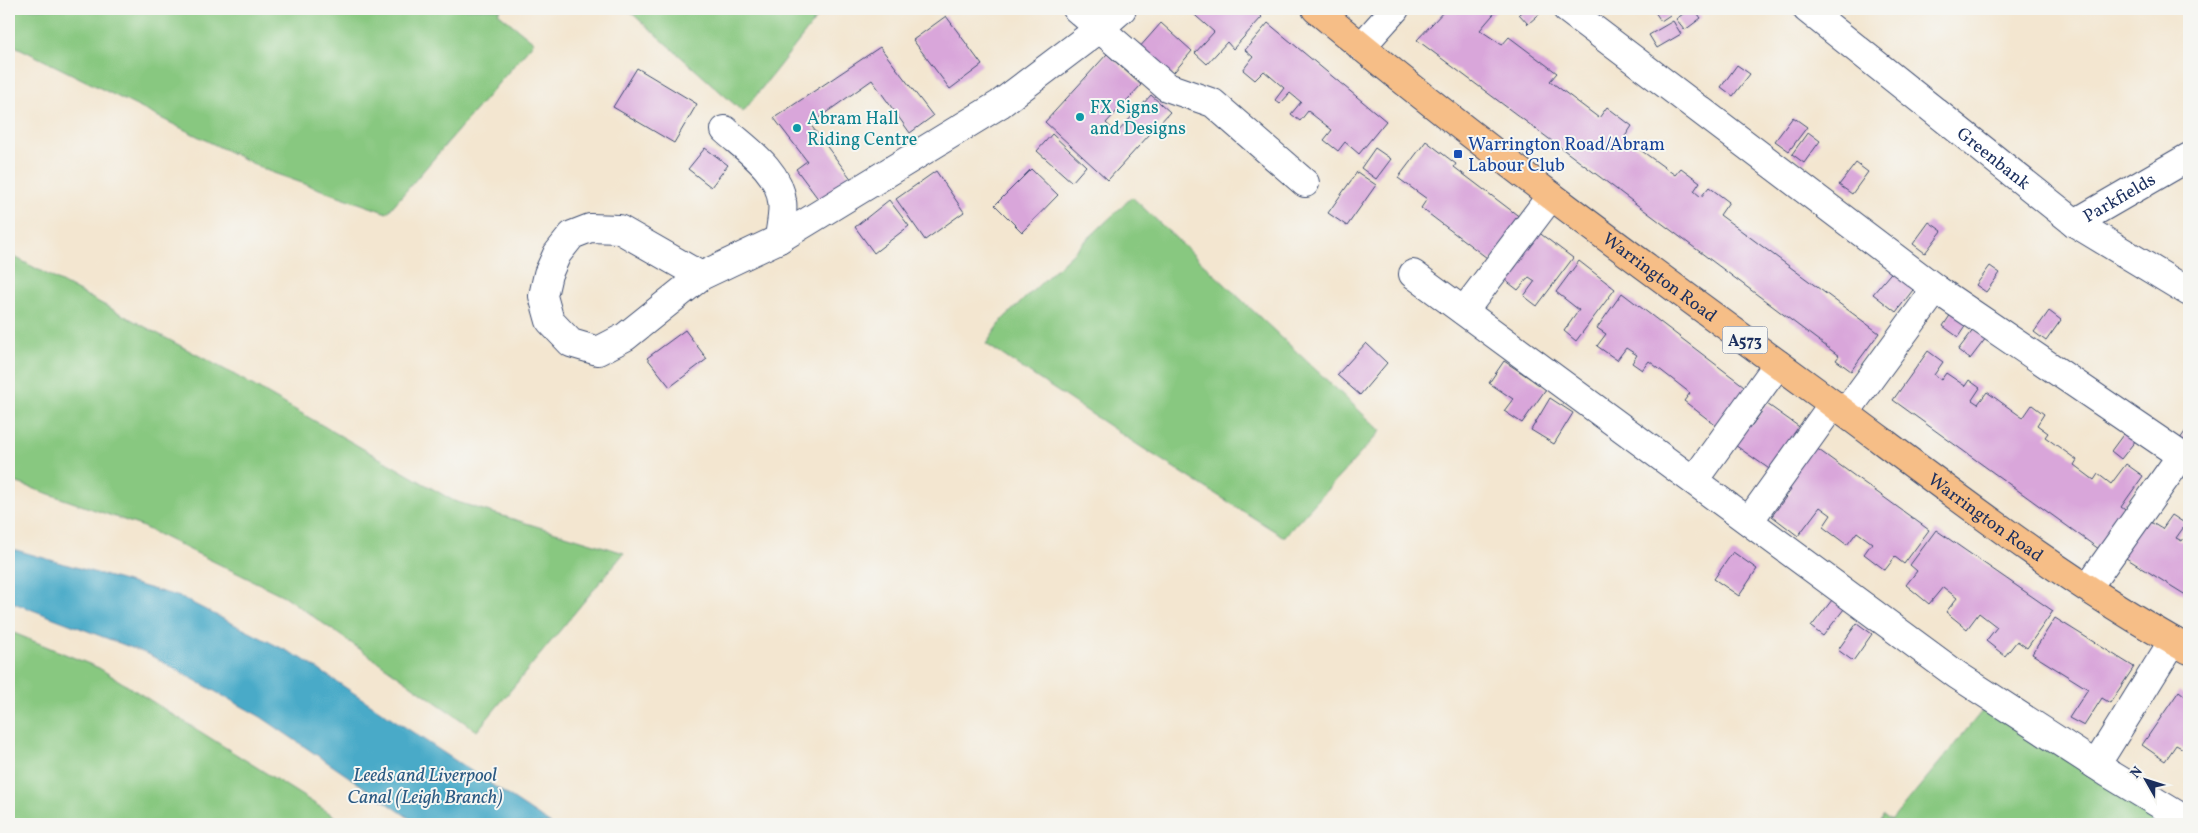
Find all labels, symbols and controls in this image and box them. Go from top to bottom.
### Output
place label: FX Signs and Designs [1090,96,1186,142]
place label: Abram Hall Riding Centre [807,107,917,153]
marker: FX Signs and Designs [1074,111,1086,123]
marker: Abram Hall Riding Centre [791,122,803,134]
street label: Greenbank [1951,122,2035,197]
place label: Warrington Road/Abram Labour Club [1468,133,1665,179]
marker: Warrington Road/Abram Labour Club [1452,148,1464,160]
street label: Parkfields [2079,168,2161,230]
street label: Warrington Road [1597,227,1721,329]
road number: A573 [1722,326,1768,354]
street label: Warrington Road [1922,468,2048,569]
north arrow [2120,756,2170,806]
water label: Leeds and Liverpool Canal (Leigh Branch) [347,763,503,811]
text: N [2126,763,2148,783]

